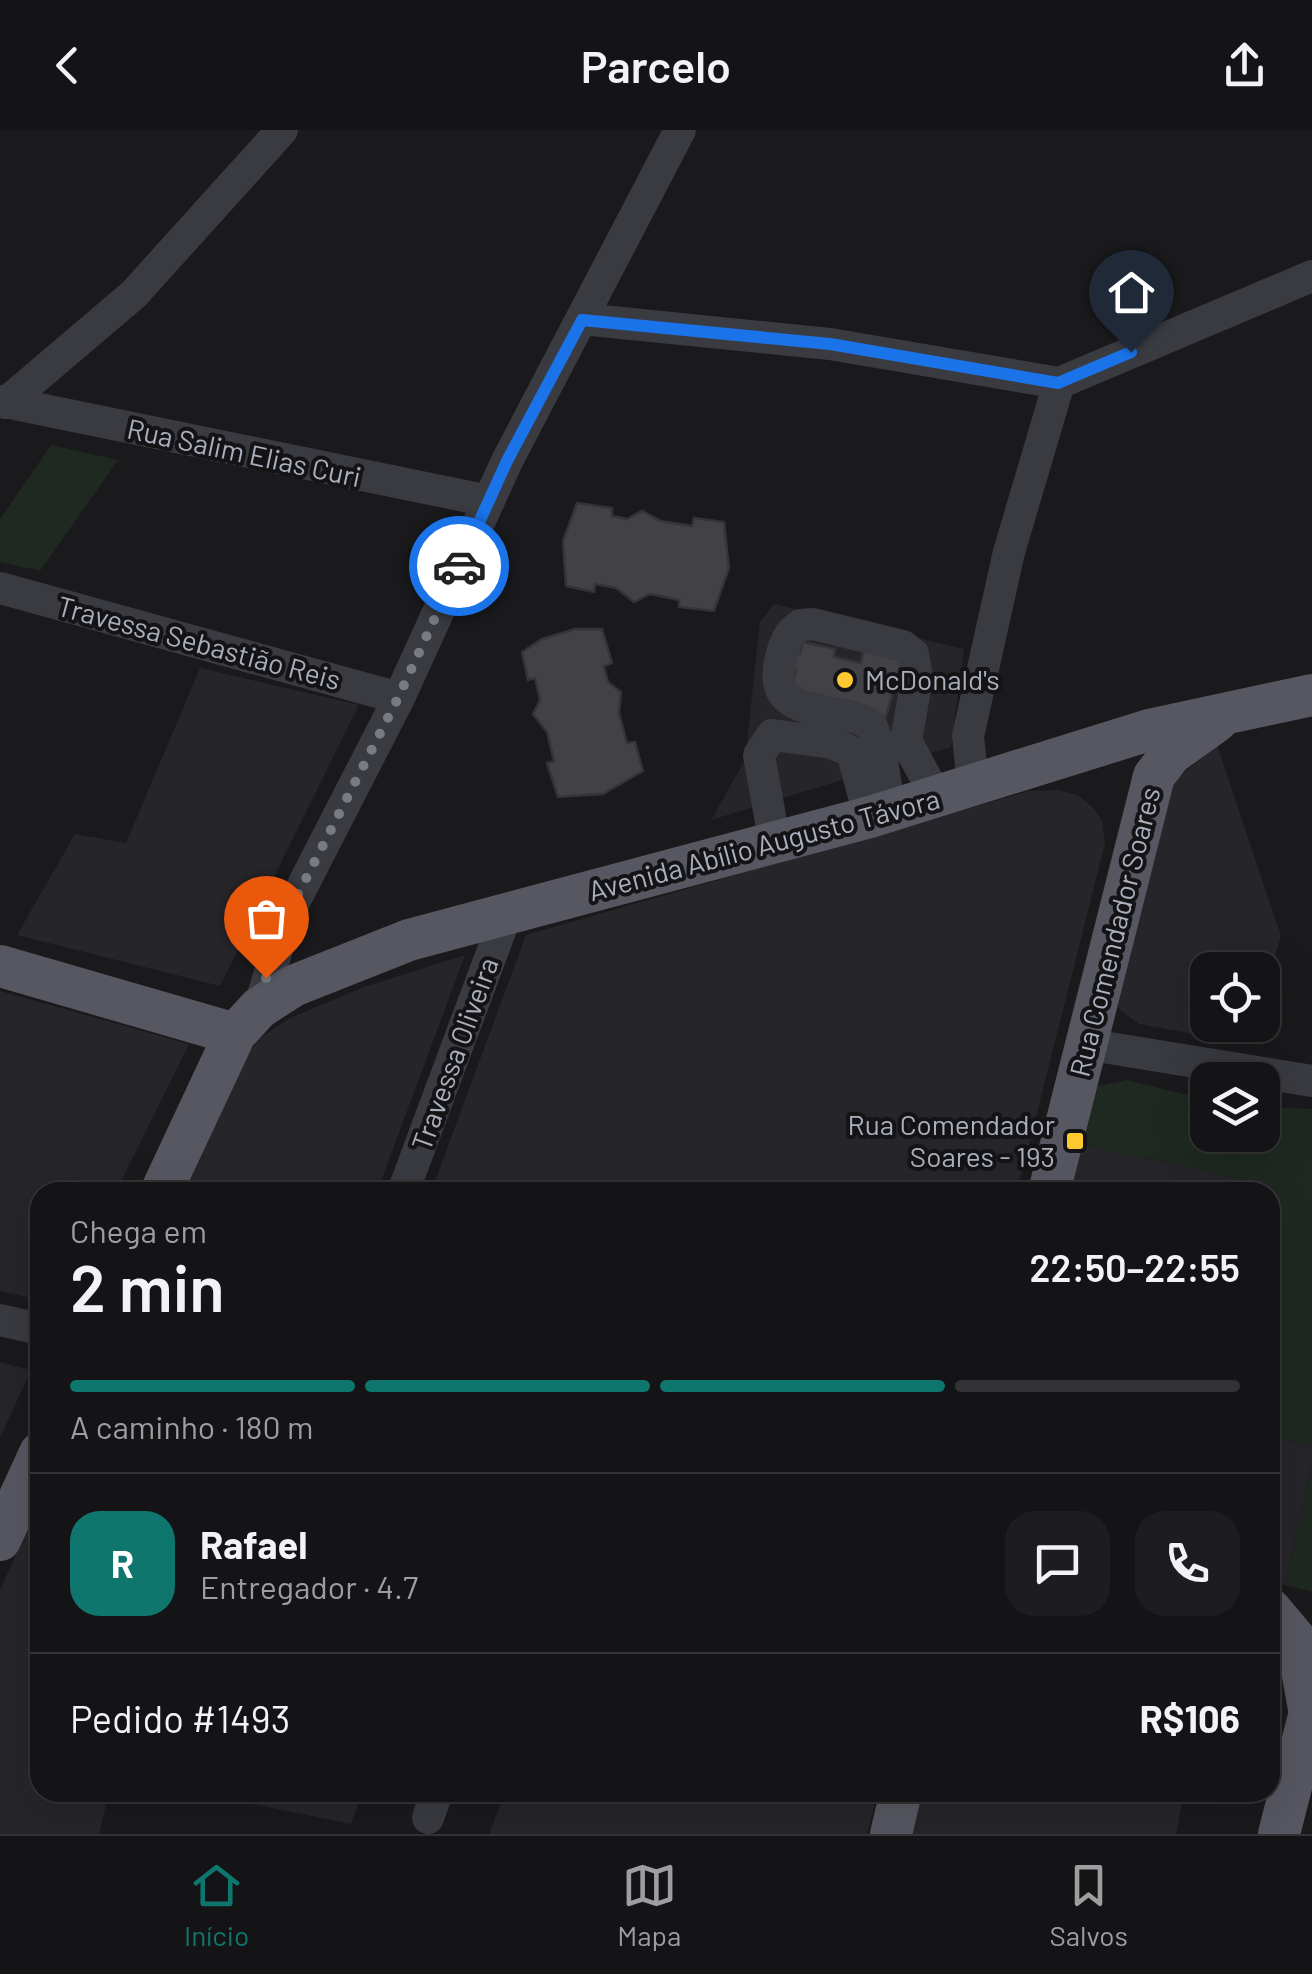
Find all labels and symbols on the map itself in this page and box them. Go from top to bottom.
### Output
pin [1089,250,1174,353]
street label: Rua Salim Elias Curi [124,411,364,493]
courier [409,516,509,616]
street label: Travessa Sebastião Reis [54,588,345,696]
place label: McDonald's [865,662,1000,696]
marker: McDonald's [834,669,856,691]
street label: Avenida Abílio Augusto Távora [584,781,943,907]
street label: Rua Comendador Soares [1062,784,1166,1080]
pin [224,876,309,979]
street label: Travessa Oliveira [403,952,505,1155]
place label: Rua Comendador Soares - 193 [848,1107,1055,1173]
marker: Rua Comendador Soares - 193 [1064,1130,1086,1152]

